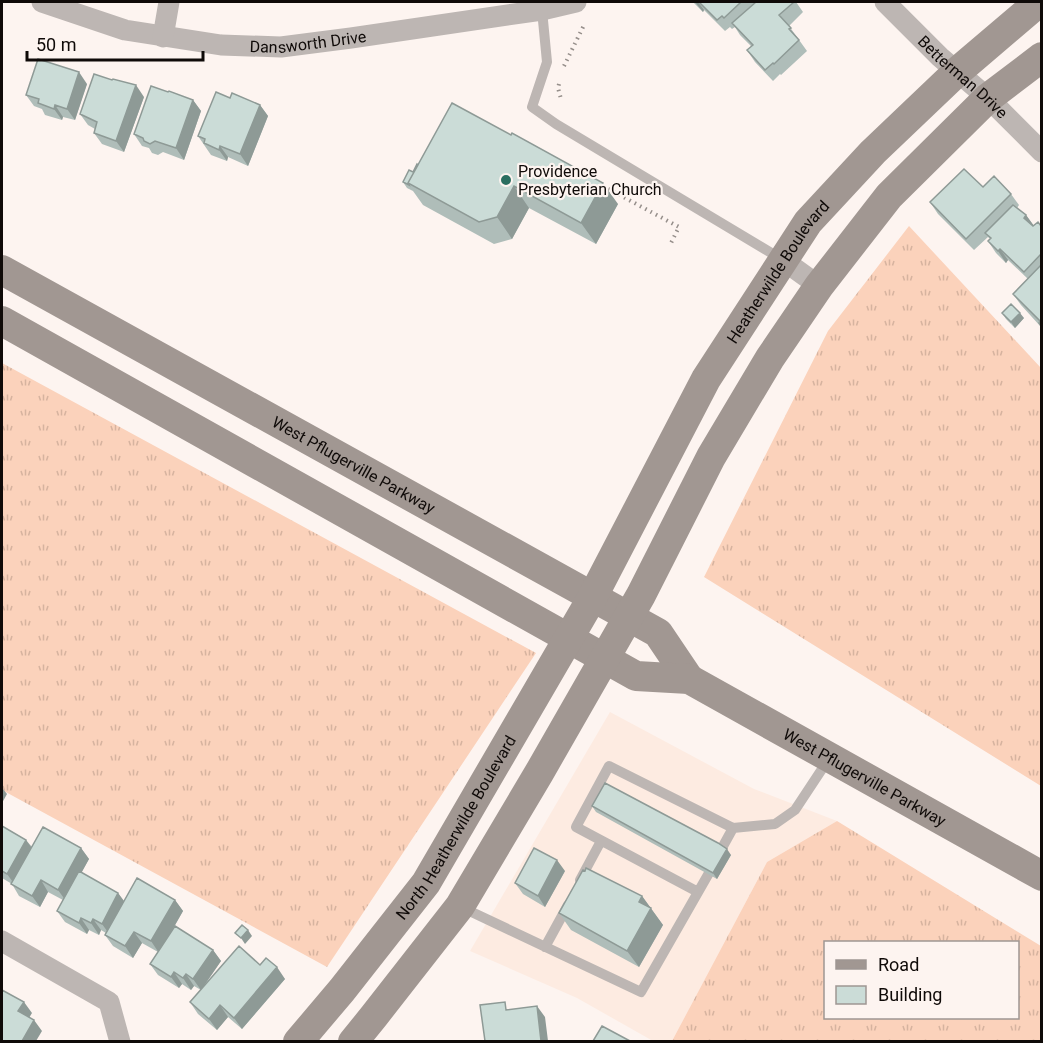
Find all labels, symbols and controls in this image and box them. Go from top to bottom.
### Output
scale bar [27,24,202,62]
street label: Dansworth Drive [249,26,367,57]
street label: Betterman Drive [914,31,1012,122]
text: 50 m [36,34,76,55]
place label: Providence Presbyterian Church [518,162,662,199]
marker: Providence Presbyterian Church [499,173,513,187]
street label: Heatherwilde Boulevard [722,196,833,347]
street label: West Pflugerville Parkway [269,412,439,518]
street label: West Pflugerville Parkway [780,724,950,830]
street label: North Heatherwilde Boulevard [392,732,520,923]
legend [824,941,1019,1019]
text: Road [878,954,919,975]
text: Building [878,984,942,1005]

